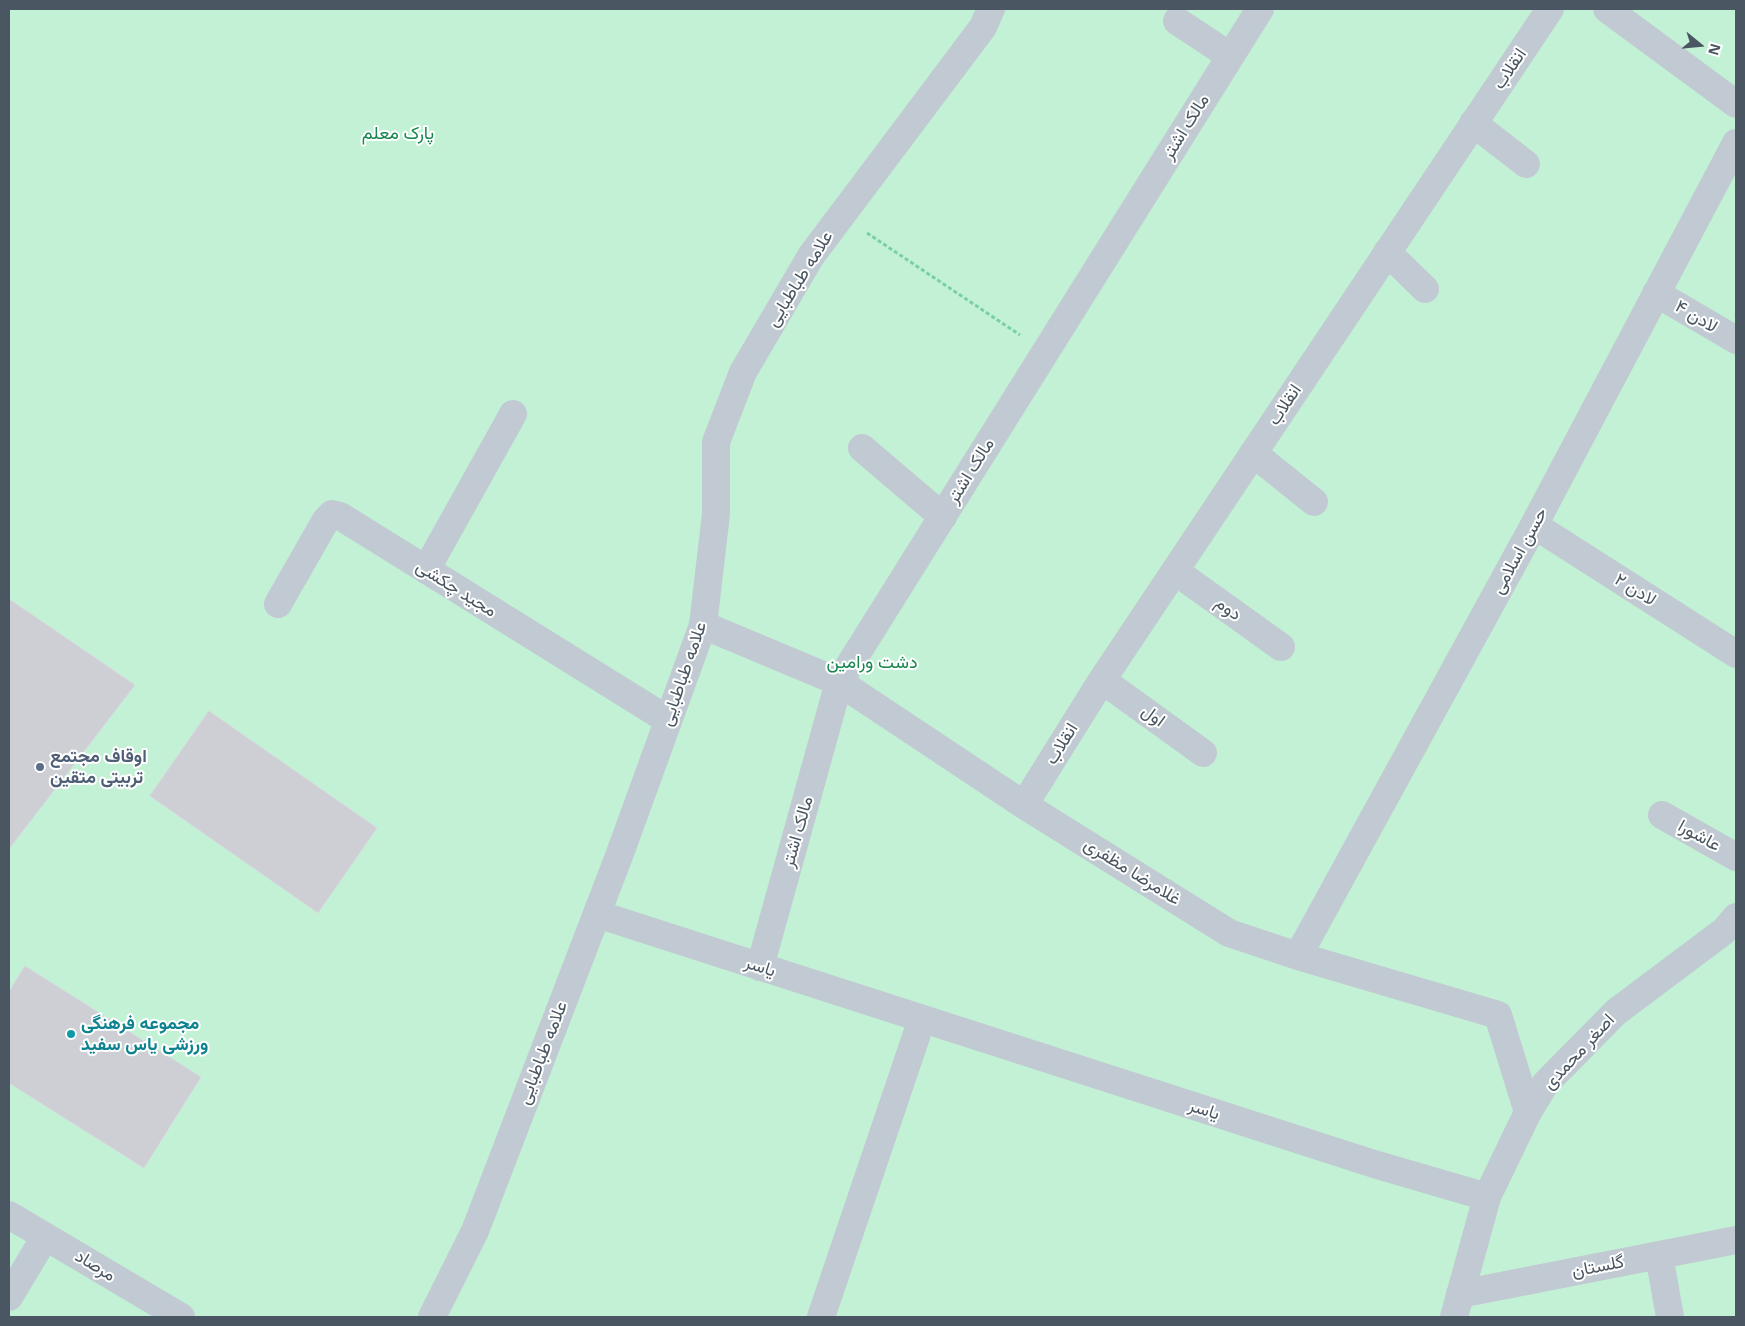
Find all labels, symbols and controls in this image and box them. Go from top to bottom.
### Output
north arrow [1675,20,1725,70]
text: N [1704,41,1726,58]
street label: انقلاب [1489,44,1531,94]
street label: مالک اشتر [1158,90,1214,164]
park label: پارک معلم [362,123,434,145]
street label: علامه طباطبایی [762,227,838,331]
street label: لادن ۴ [1671,296,1721,338]
street label: انقلاب [1264,380,1306,430]
street label: مالک اشتر [943,434,999,508]
street label: حسن اسلامی [1487,504,1553,598]
street label: مجید چکشی [412,556,500,622]
street label: لادن ۲ [1610,569,1660,611]
street label: دوم [1211,592,1245,626]
street label: علامه طباطبایی [656,619,712,729]
park label: دشت ورامین [826,652,918,674]
street label: اول [1137,700,1169,732]
street label: انقلاب [1041,719,1083,769]
place label: اوقاف مجتمع تربیتی متقین [50,746,147,789]
marker: اوقاف مجتمع تربیتی متقین [34,761,46,773]
street label: مالک اشتر [778,794,818,870]
street label: عاشورا [1674,816,1724,856]
street label: غلامرضا مظفری [1080,834,1184,910]
street label: یاسر [742,952,778,982]
street label: علامه طباطبایی [513,998,573,1108]
street label: اصغر محمدی [1538,1010,1620,1094]
place label: مجموعه فرهنگی ورزشی یاس سفید [81,1013,208,1056]
marker: مجموعه فرهنگی ورزشی یاس سفید [65,1028,77,1040]
street label: یاسر [1186,1095,1222,1125]
street label: مرصاد [71,1246,119,1286]
street label: گلستان [1570,1251,1626,1283]

